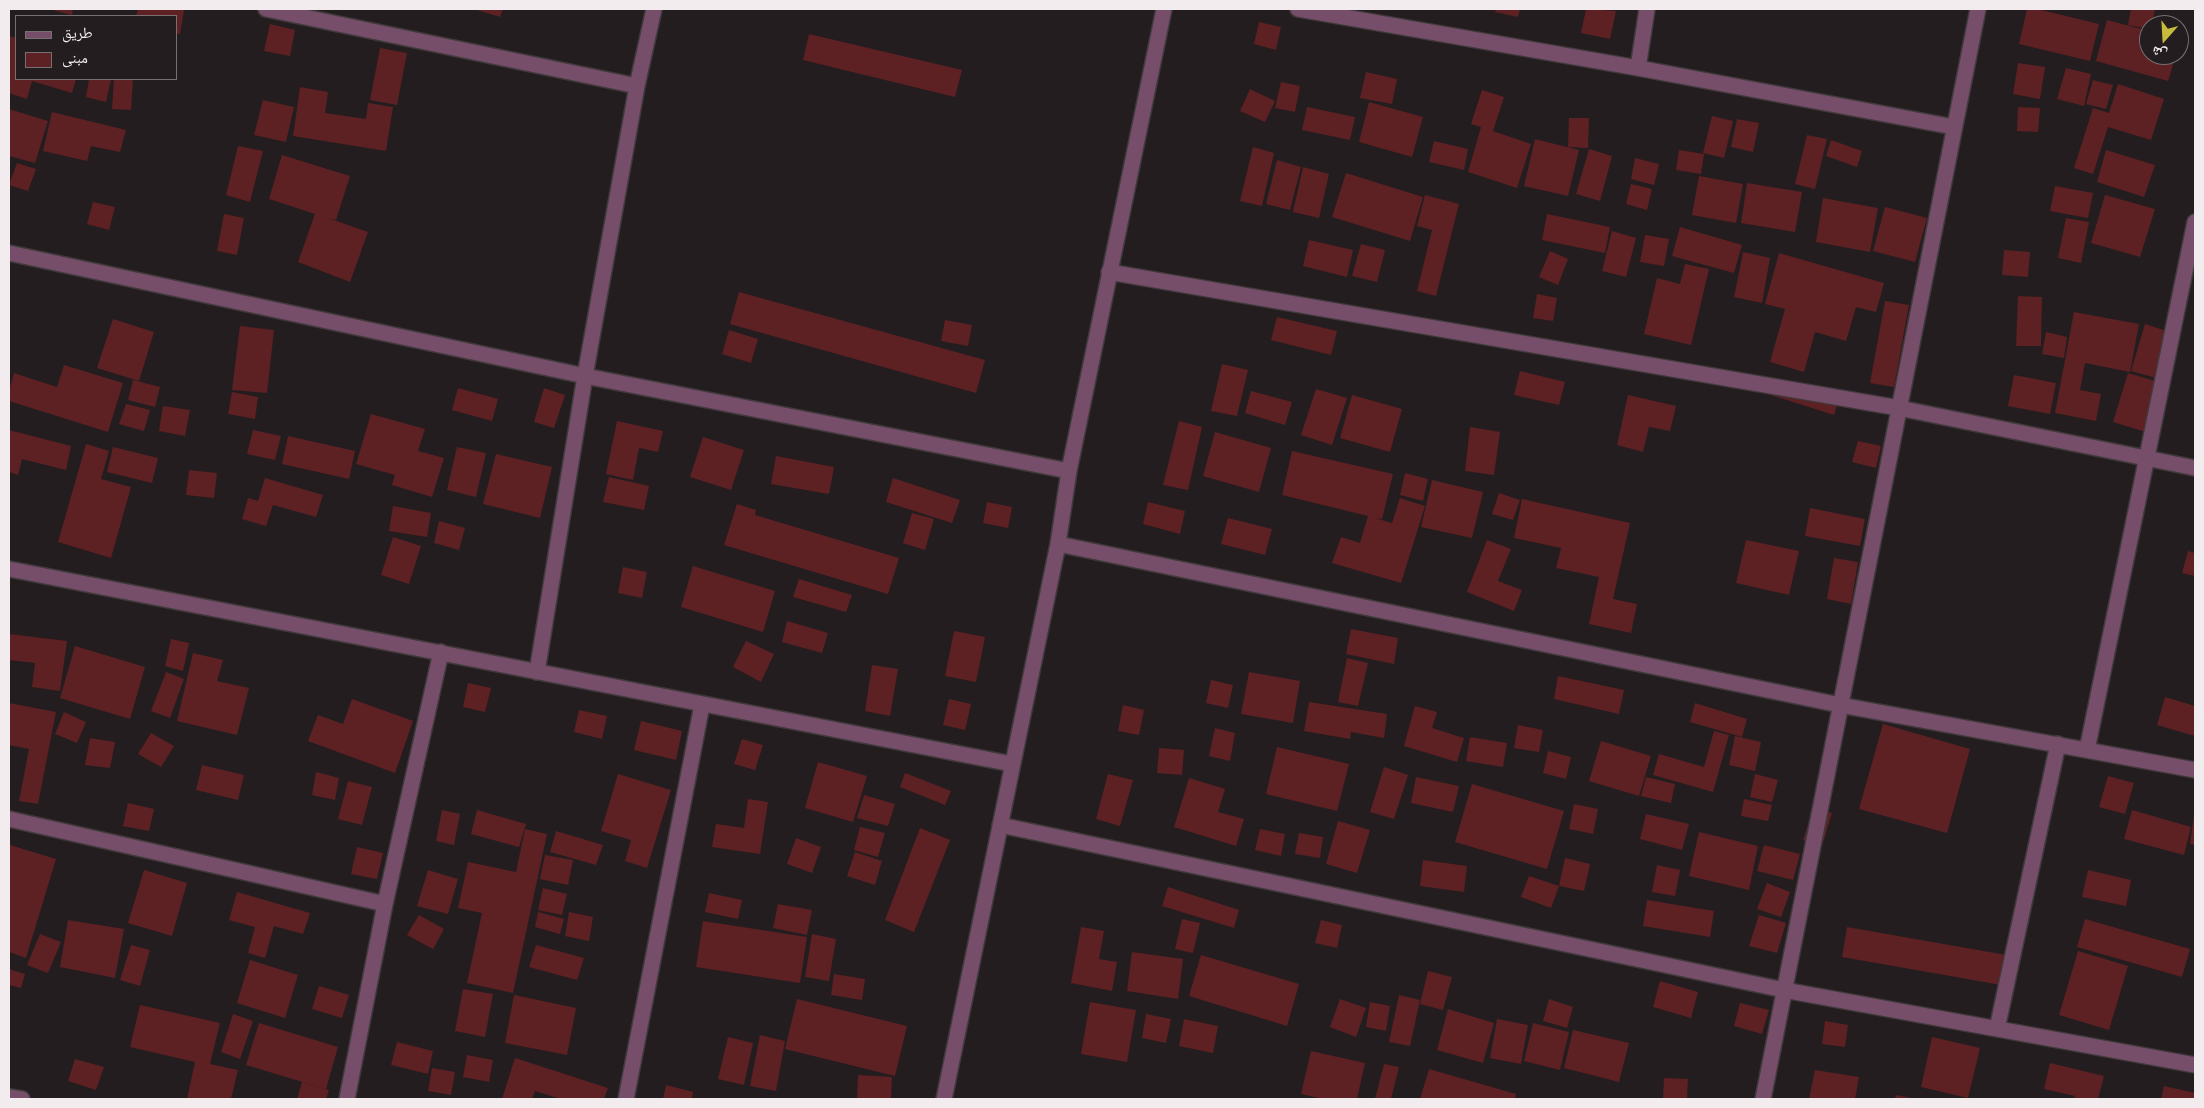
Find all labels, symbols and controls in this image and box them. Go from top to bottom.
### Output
legend [15,15,178,80]
north arrow [2139,15,2189,65]
text: طريق [62,23,93,42]
text: ش [2149,42,2169,64]
text: مبنى [62,48,88,67]

